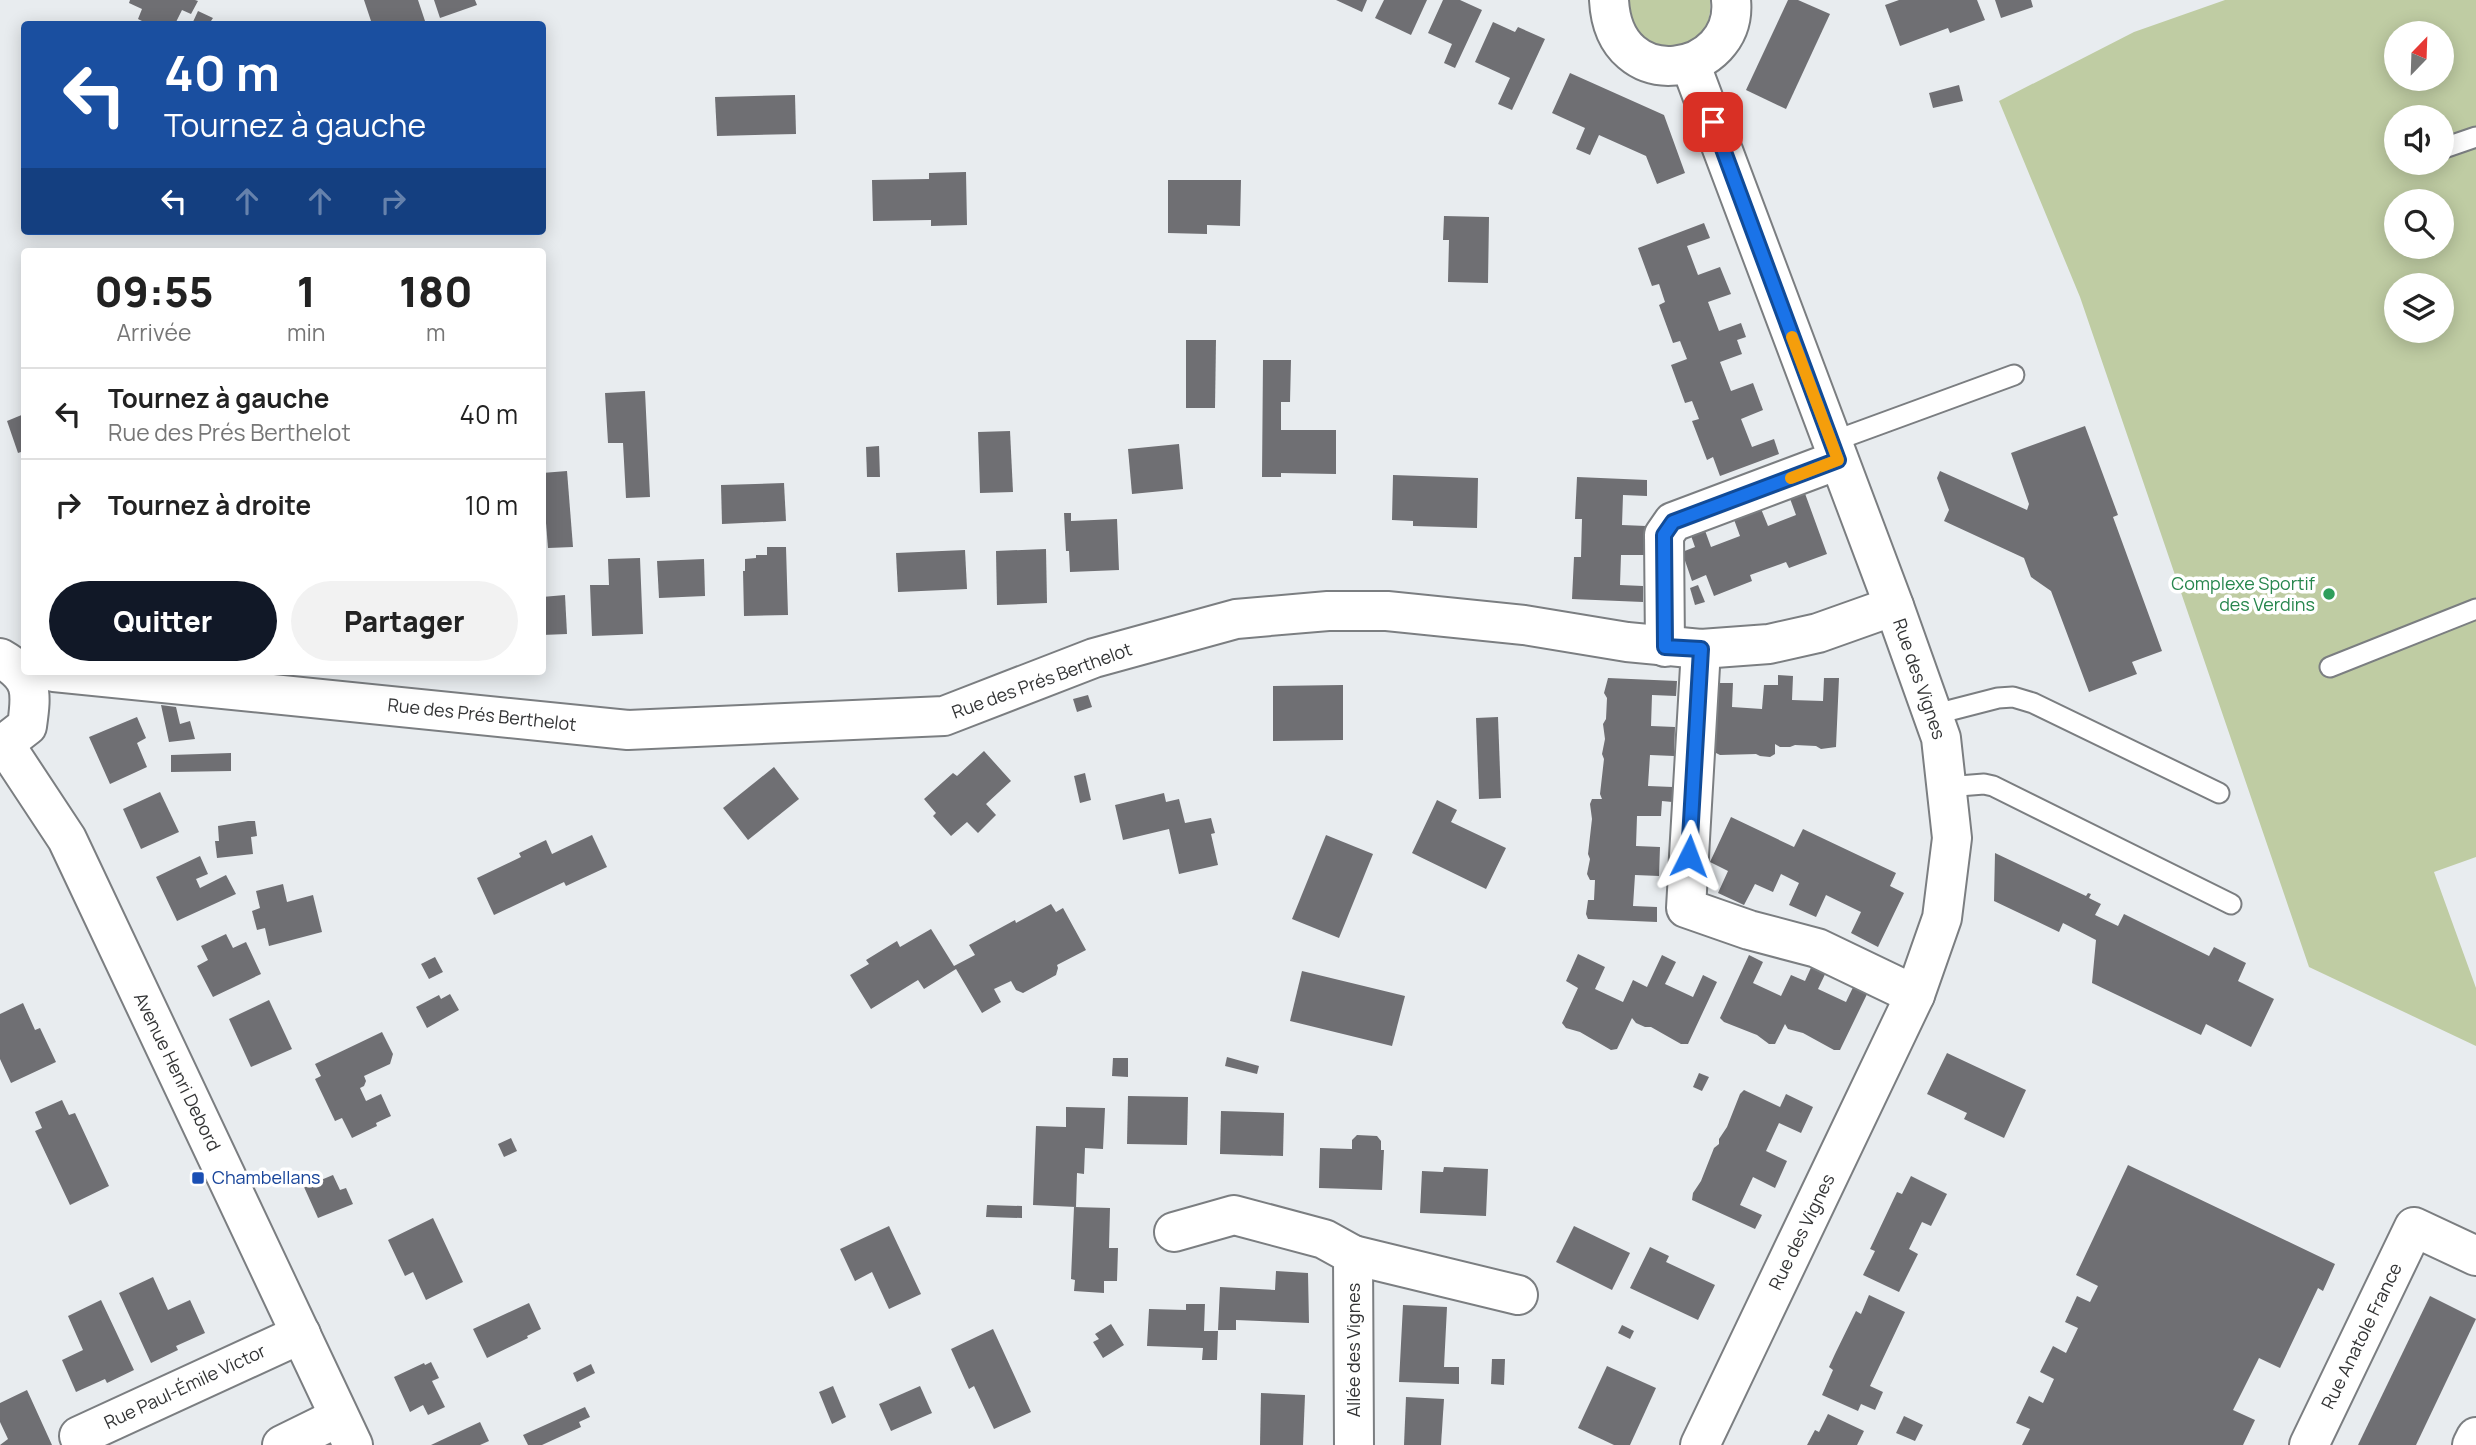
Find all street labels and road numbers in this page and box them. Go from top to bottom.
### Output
street label: Rue des Vignes [1888,615,1952,742]
street label: Rue des Prés Berthelot [948,636,1135,724]
street label: Rue des Prés Berthelot [386,692,578,736]
street label: Avenue Henri Debord [129,988,227,1155]
street label: Rue des Vignes [1763,1170,1840,1294]
street label: Rue Anatole France [2315,1258,2407,1413]
street label: Allée des Vignes [1341,1283,1365,1417]
street label: Rue Paul-Émile Victor [100,1338,270,1434]

